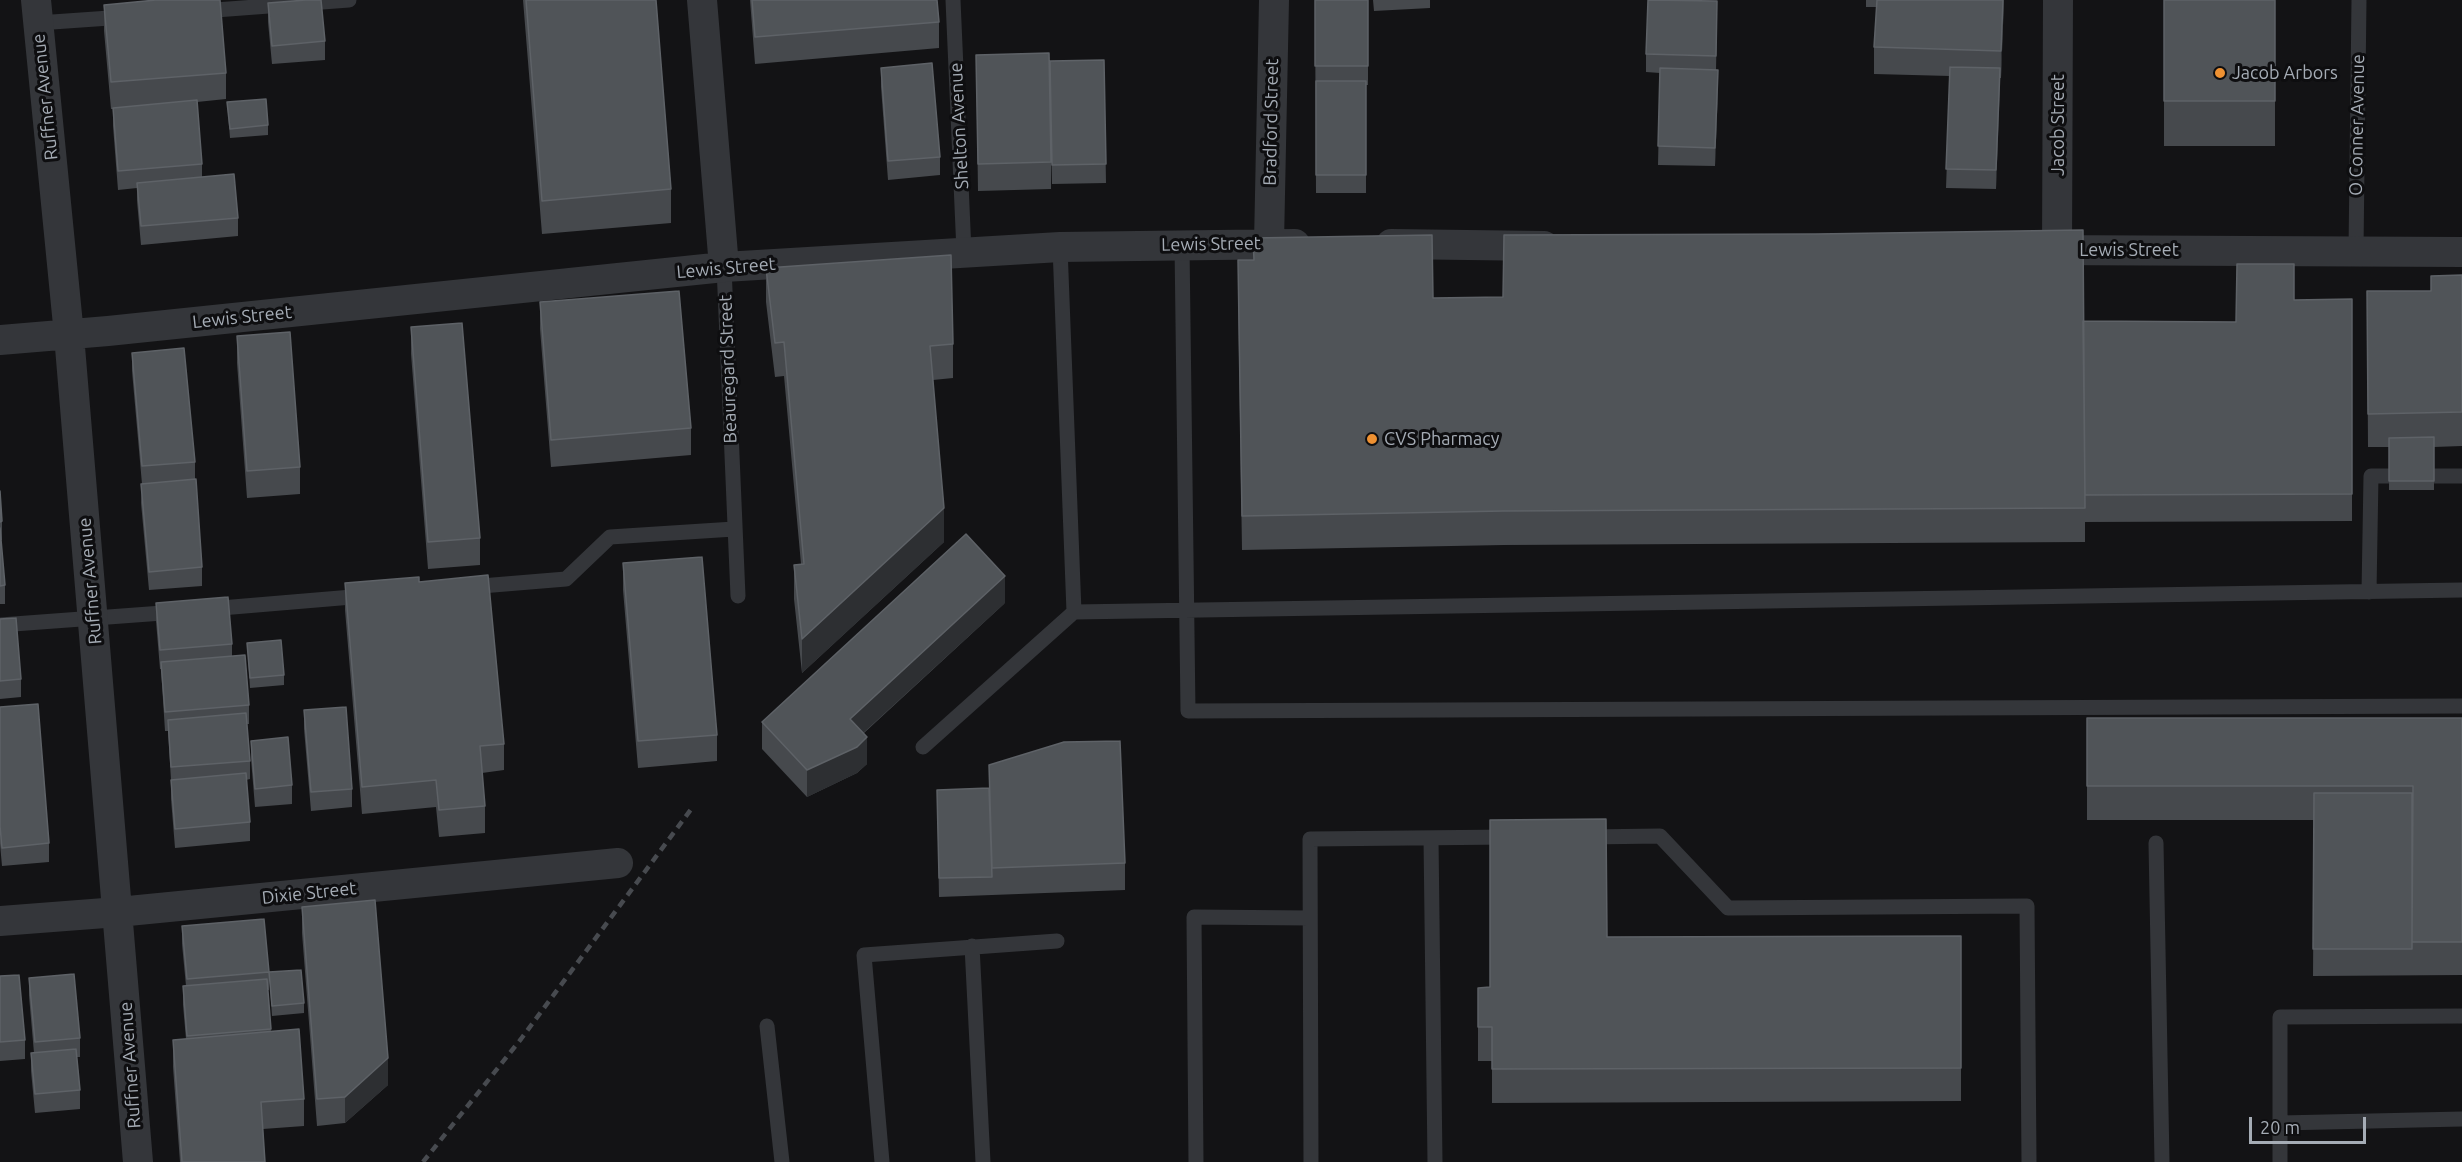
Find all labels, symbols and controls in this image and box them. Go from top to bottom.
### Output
street label: Ruffner Avenue [28,33,62,161]
street label: O Conner Avenue [2345,54,2369,196]
street label: Bradford Street [1259,58,1283,186]
street label: Shelton Avenue [945,62,973,190]
place label: Jacob Arbors [2232,62,2338,84]
marker: Jacob Arbors [2213,66,2227,80]
street label: Jacob Street [2047,74,2069,176]
street label: Lewis Street [1161,232,1261,256]
street label: Lewis Street [2079,239,2179,261]
street label: Lewis Street [675,253,777,283]
street label: Beauregard Street [715,294,741,444]
street label: Lewis Street [191,301,293,333]
place label: CVS Pharmacy [1384,428,1499,450]
marker: CVS Pharmacy [1365,432,1379,446]
street label: Ruffner Avenue [74,517,106,645]
street label: Dixie Street [261,877,357,909]
street label: Ruffner Avenue [115,1001,145,1129]
scale bar [2252,1105,2369,1143]
text: 20 m [2260,1117,2300,1137]

